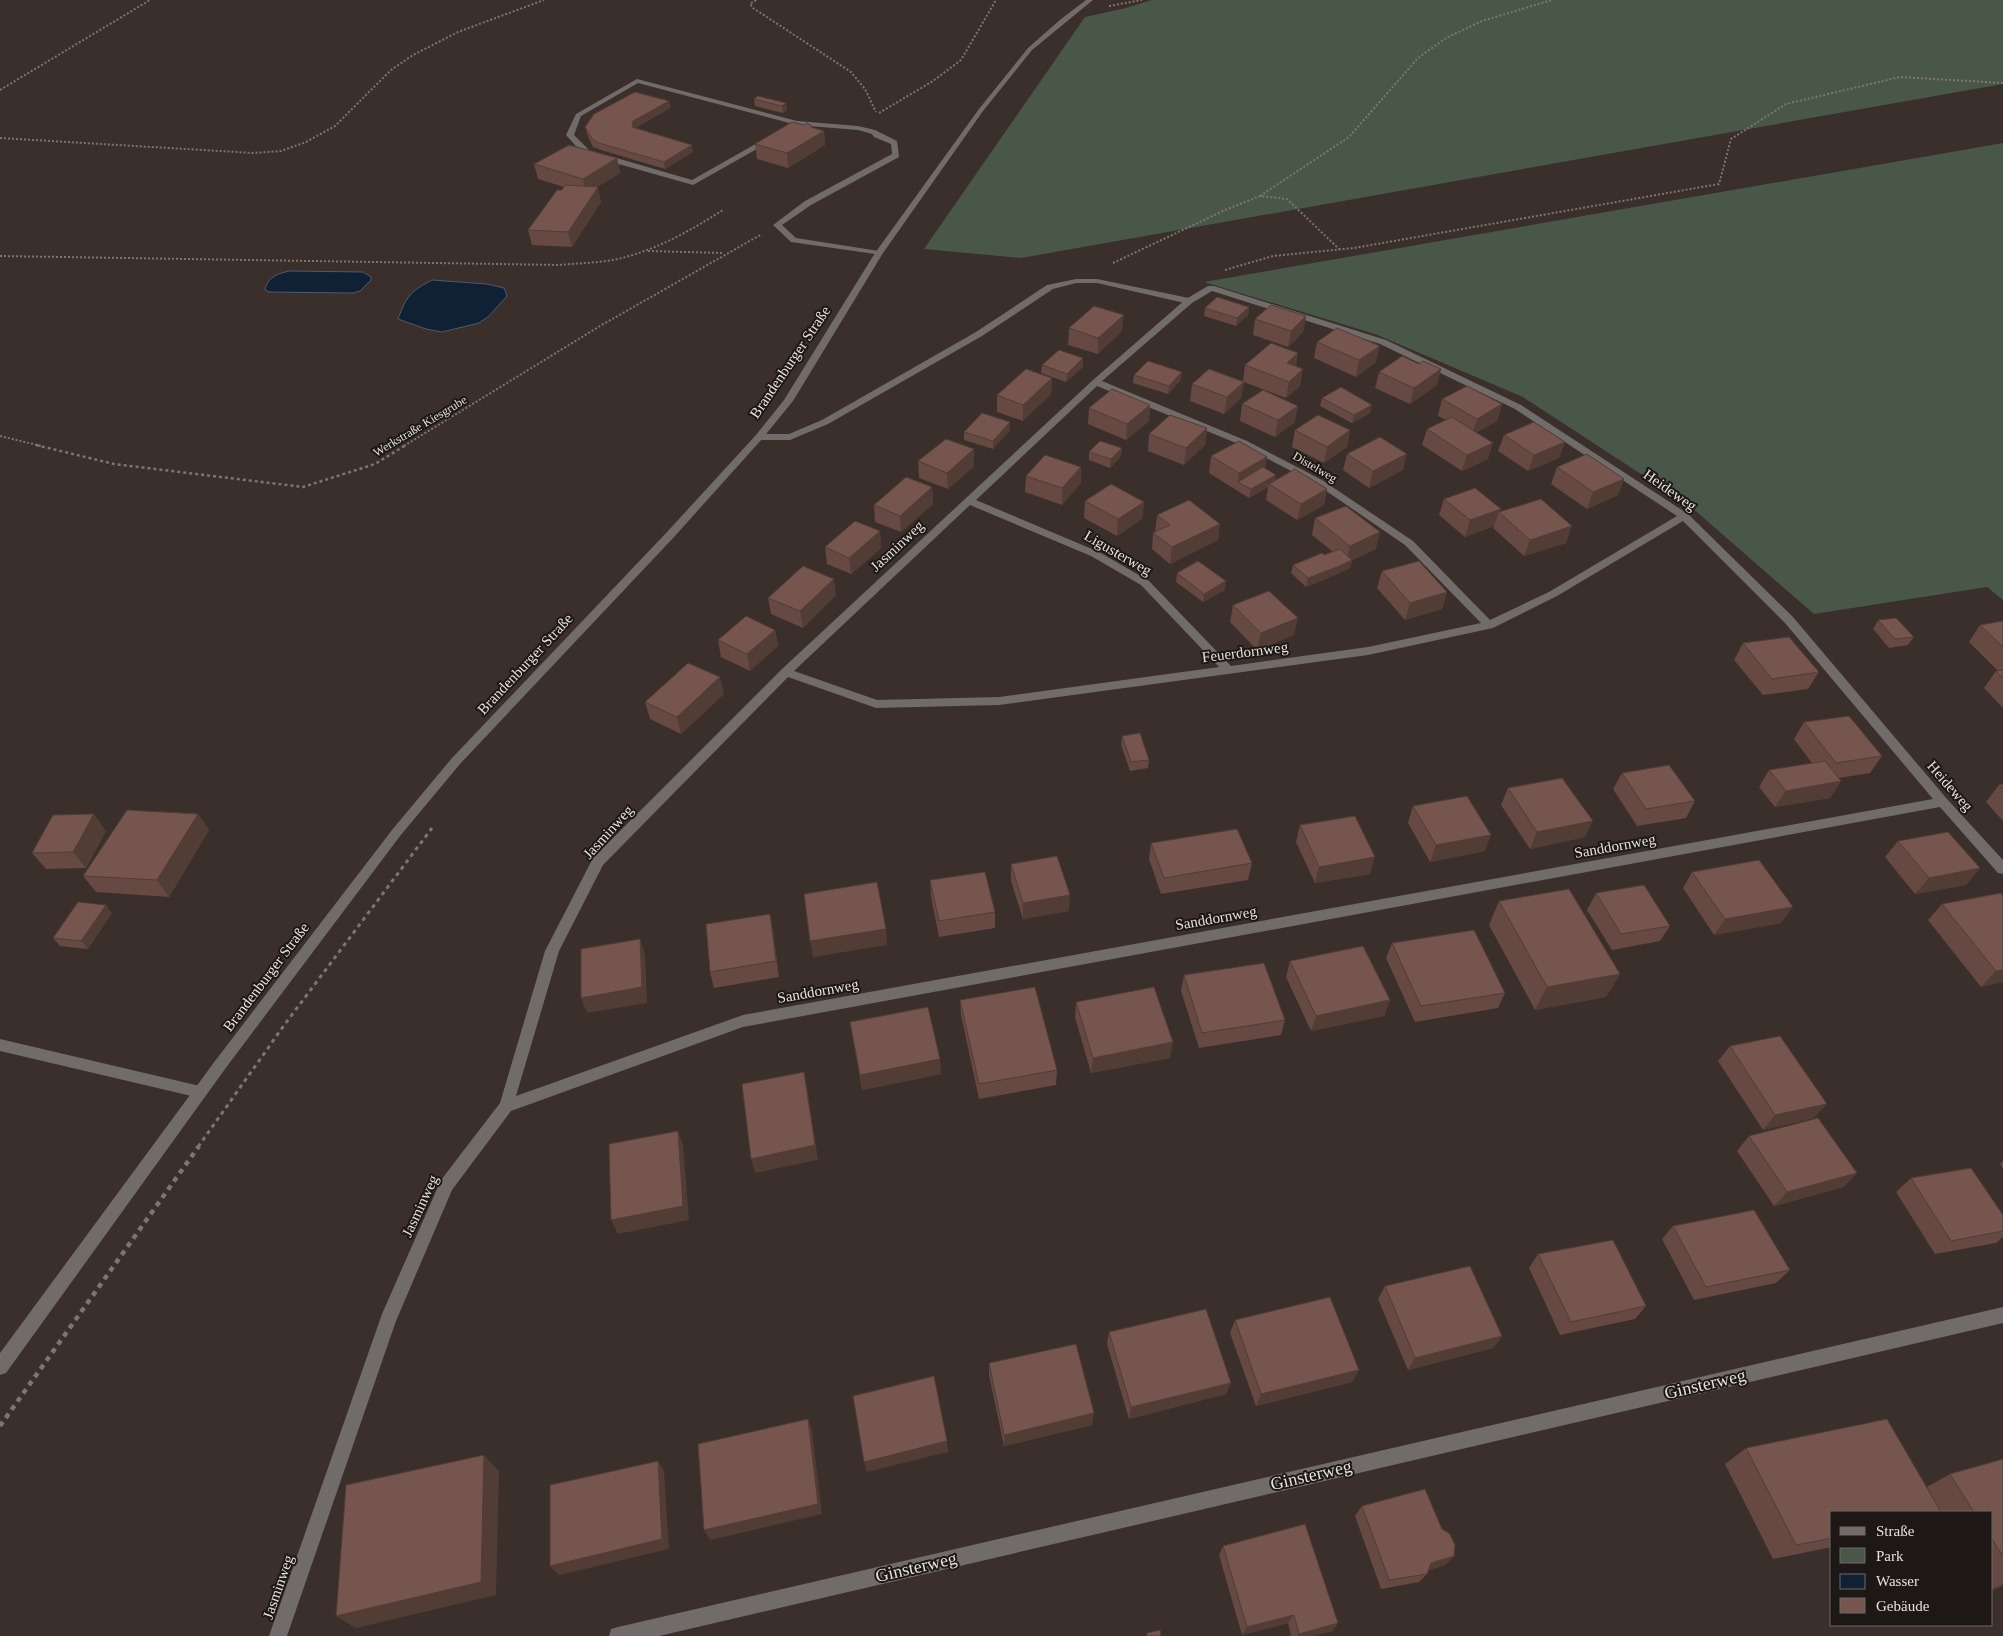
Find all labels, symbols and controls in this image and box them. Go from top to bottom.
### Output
street label: Brandenburger Straße [747,303,834,421]
street label: Werkstraße Kiesgrube [371,393,469,459]
street label: Distelweg [1290,449,1340,485]
street label: Heideweg [1641,466,1700,514]
street label: Jasminweg [867,517,927,575]
street label: Ligusterweg [1082,527,1155,579]
street label: Brandenburger Straße [474,610,576,718]
street label: Feuerdornweg [1201,639,1289,665]
street label: Heideweg [1924,758,1976,815]
street label: Jasminweg [580,802,637,862]
street label: Sanddornweg [1573,831,1657,861]
street label: Sanddornweg [1174,903,1258,933]
street label: Brandenburger Straße [220,919,312,1034]
street label: Sanddornweg [776,976,860,1006]
street label: Jasminweg [399,1172,442,1240]
street label: Ginsterweg [1662,1365,1748,1403]
street label: Ginsterweg [1268,1456,1354,1494]
legend [1830,1511,1993,1626]
text: Straße [1876,1523,1915,1539]
street label: Ginsterweg [873,1548,959,1586]
text: Park [1876,1548,1904,1564]
street label: Jasminweg [260,1552,297,1621]
text: Wasser [1876,1573,1919,1589]
text: Gebäude [1876,1598,1930,1614]

